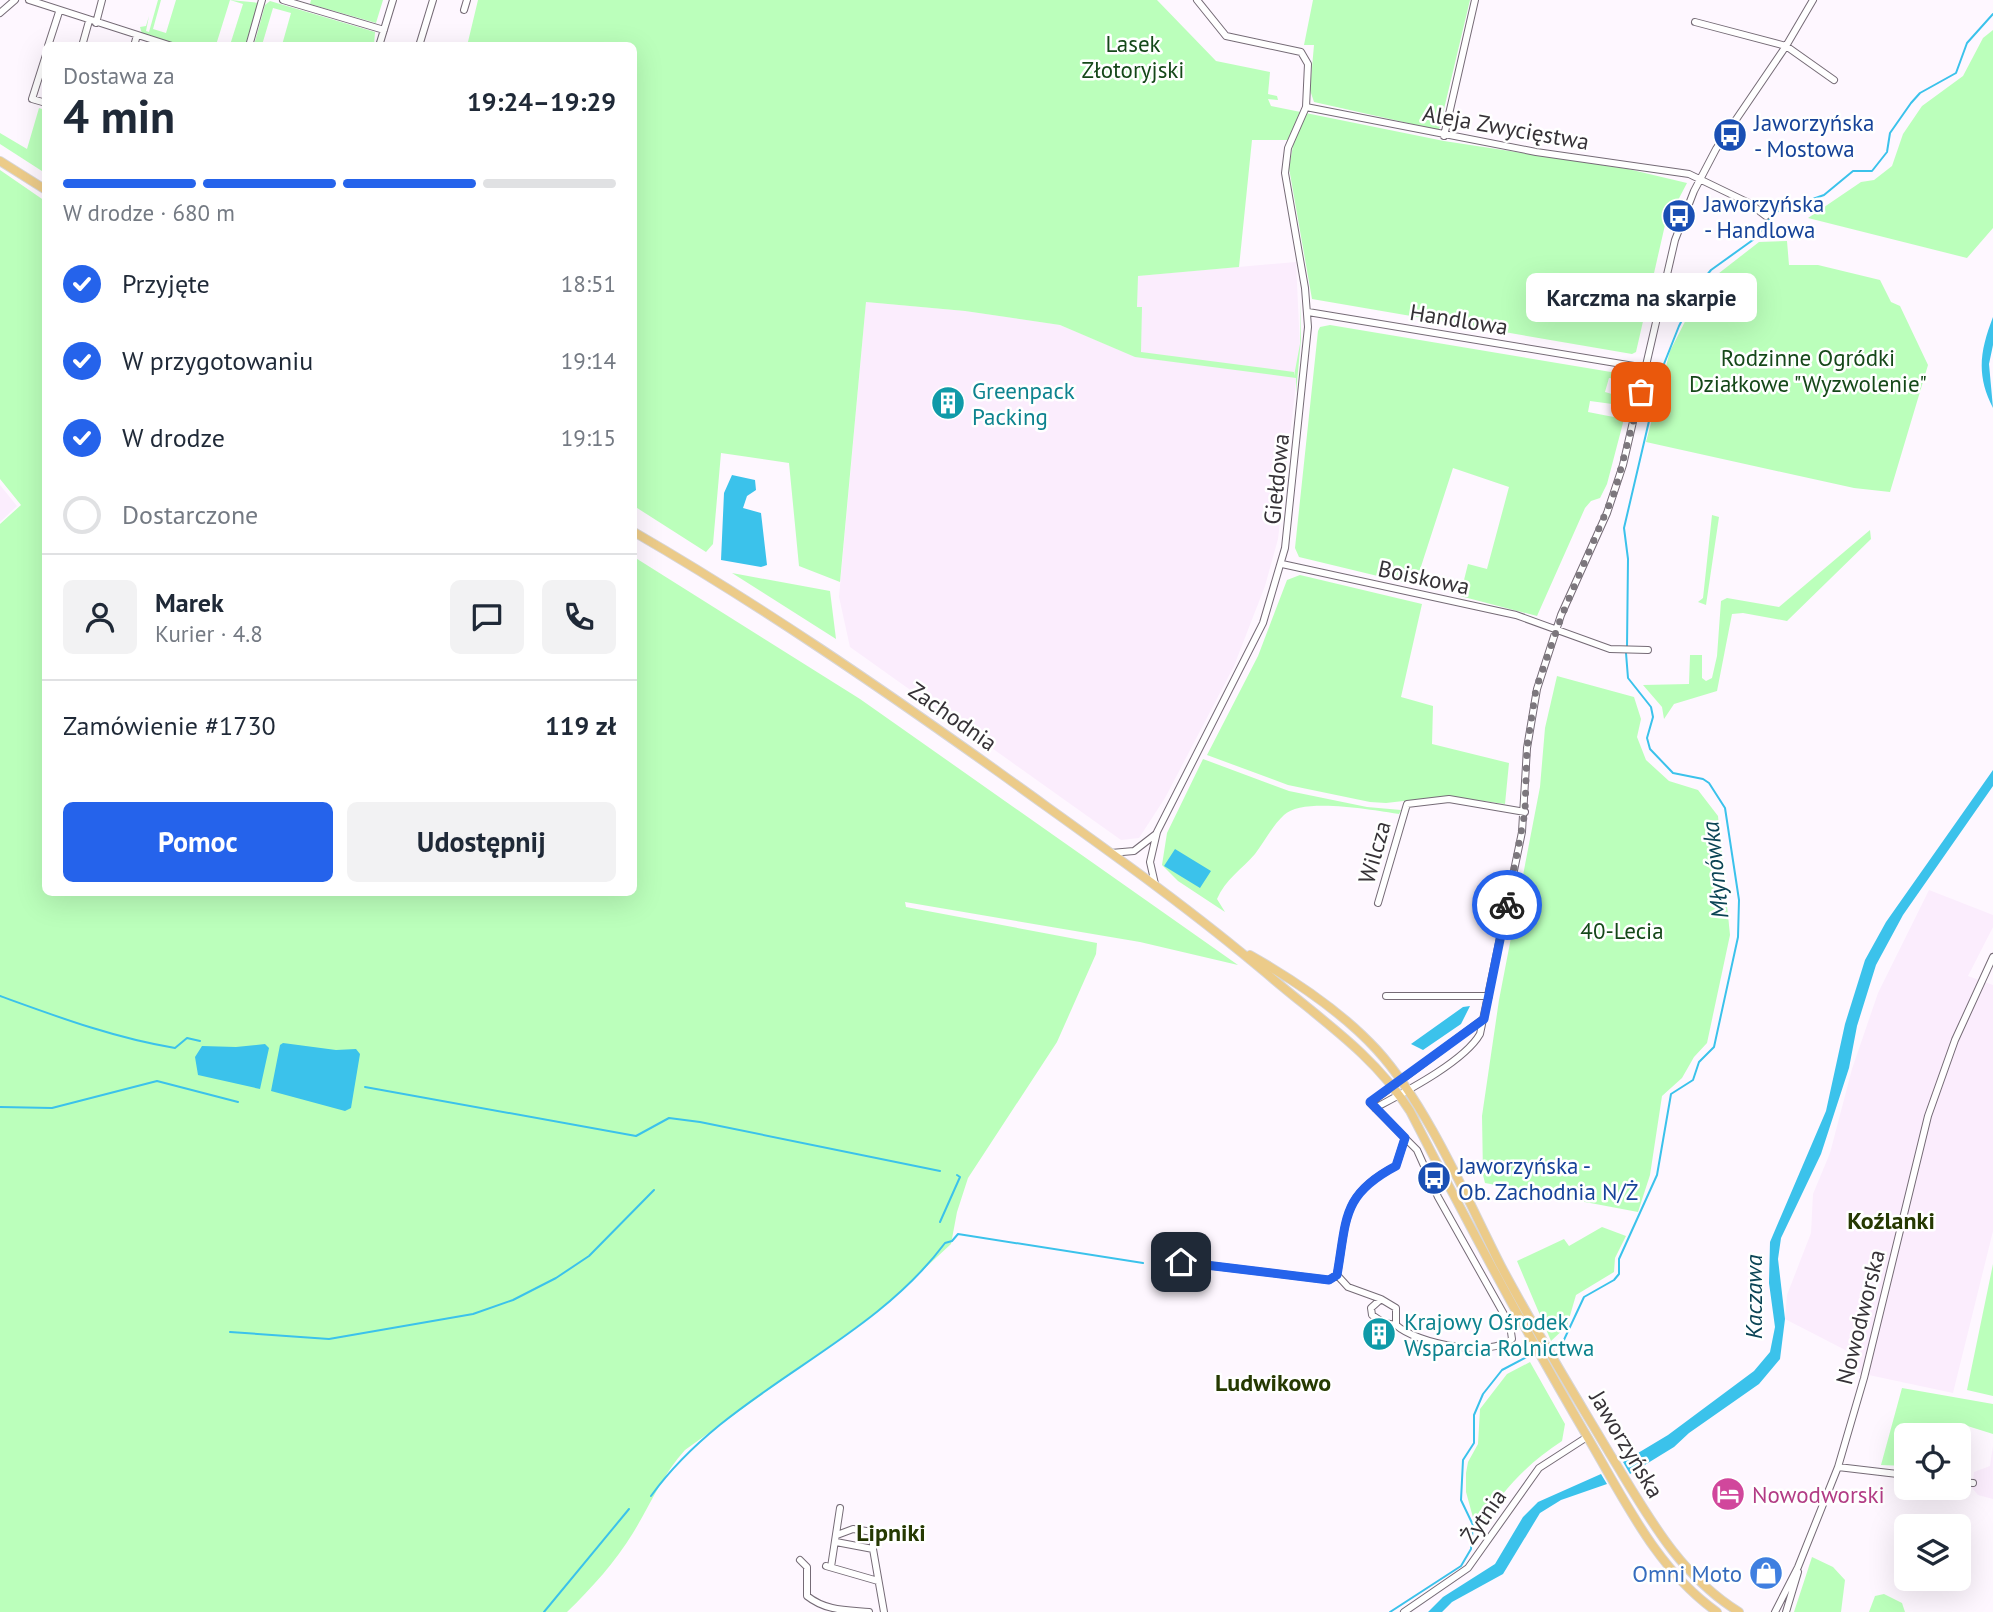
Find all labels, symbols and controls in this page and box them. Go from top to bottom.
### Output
park label: Lasek Złotoryjski [1082,29,1185,84]
text: Dostawa za [63,61,175,90]
text: 19:24–19:29 [467,85,616,118]
text: 4 min [63,86,175,146]
street label: Aleja Zwycięstwa [1421,98,1591,156]
place label: Jaworzyńska - Mostowa [1753,108,1874,163]
bus stop icon: Jaworzyńska - Mostowa [1711,116,1749,154]
place label: Jaworzyńska - Handlowa [1703,189,1824,244]
bus stop icon: Jaworzyńska - Handlowa [1660,197,1698,235]
text: W drodze · 680 m [63,198,235,227]
icon: check [63,265,101,303]
text: Przyjęte [122,267,210,300]
text: 18:51 [561,269,616,298]
callout: Karczma na skarpie [1526,273,1756,322]
text: Karczma na skarpie [1547,283,1736,312]
street label: Handlowa [1408,297,1510,341]
icon: check [63,342,101,380]
park label: Rodzinne Ogródki Działkowe "Wyzwolenie" [1689,343,1927,398]
text: W przygotowaniu [122,344,313,377]
text: 19:14 [561,346,616,375]
pin [1611,362,1671,422]
icon: bag [1622,373,1660,411]
place label: Greenpack Packing [972,376,1075,431]
building icon: Greenpack Packing [929,384,967,422]
icon: check [63,419,101,457]
text: W drodze [122,421,225,454]
text: 19:15 [561,423,616,452]
street label: Giełdowa [1257,432,1295,526]
text: Dostarczone [122,498,258,531]
street label: Boiskowa [1376,553,1472,601]
button: person [63,580,137,654]
button: chat [450,580,524,654]
button: phone [542,580,616,654]
text: Marek [155,586,224,619]
text: Kurier · 4.8 [155,619,263,648]
street label: Zachodnia [903,675,1003,757]
text: Zamówienie #1730 [63,709,276,742]
text: 119 zł [545,709,616,742]
button: Pomoc [63,802,333,882]
button: Udostępnij [347,802,616,882]
street label: Wilcza [1351,817,1397,887]
water label: Młynówka [1694,819,1736,920]
courier [1472,870,1542,940]
icon: bike [1488,886,1526,924]
park label: 40-Lecia [1580,916,1664,945]
place label: Jaworzyńska - Ob. Zachodnia N/Ż [1457,1151,1638,1206]
bus stop icon: Jaworzyńska - Ob. Zachodnia N/Ż [1415,1159,1453,1197]
district label: Koźlanki [1847,1205,1935,1236]
pin [1151,1232,1211,1292]
icon: home [1162,1243,1200,1281]
street label: Nowodworska [1829,1247,1891,1387]
water label: Kaczawa [1738,1254,1769,1339]
place label: Krajowy Ośrodek Wsparcia Rolnictwa [1404,1307,1594,1362]
building icon: Krajowy Ośrodek Wsparcia Rolnictwa [1360,1315,1398,1353]
district label: Ludwikowo [1215,1367,1331,1398]
street label: Jaworzyńska [1583,1384,1670,1503]
map controls [1894,1423,1971,1591]
button: locate [1894,1423,1971,1500]
hotel icon: Nowodworski [1709,1475,1747,1513]
place label: Nowodworski [1752,1480,1885,1509]
street label: Żytnia [1454,1483,1512,1549]
button: layers [1894,1514,1971,1591]
district label: Lipniki [856,1517,926,1548]
shop icon: Omni Moto [1747,1554,1785,1592]
place label: Omni Moto [1632,1559,1742,1588]

